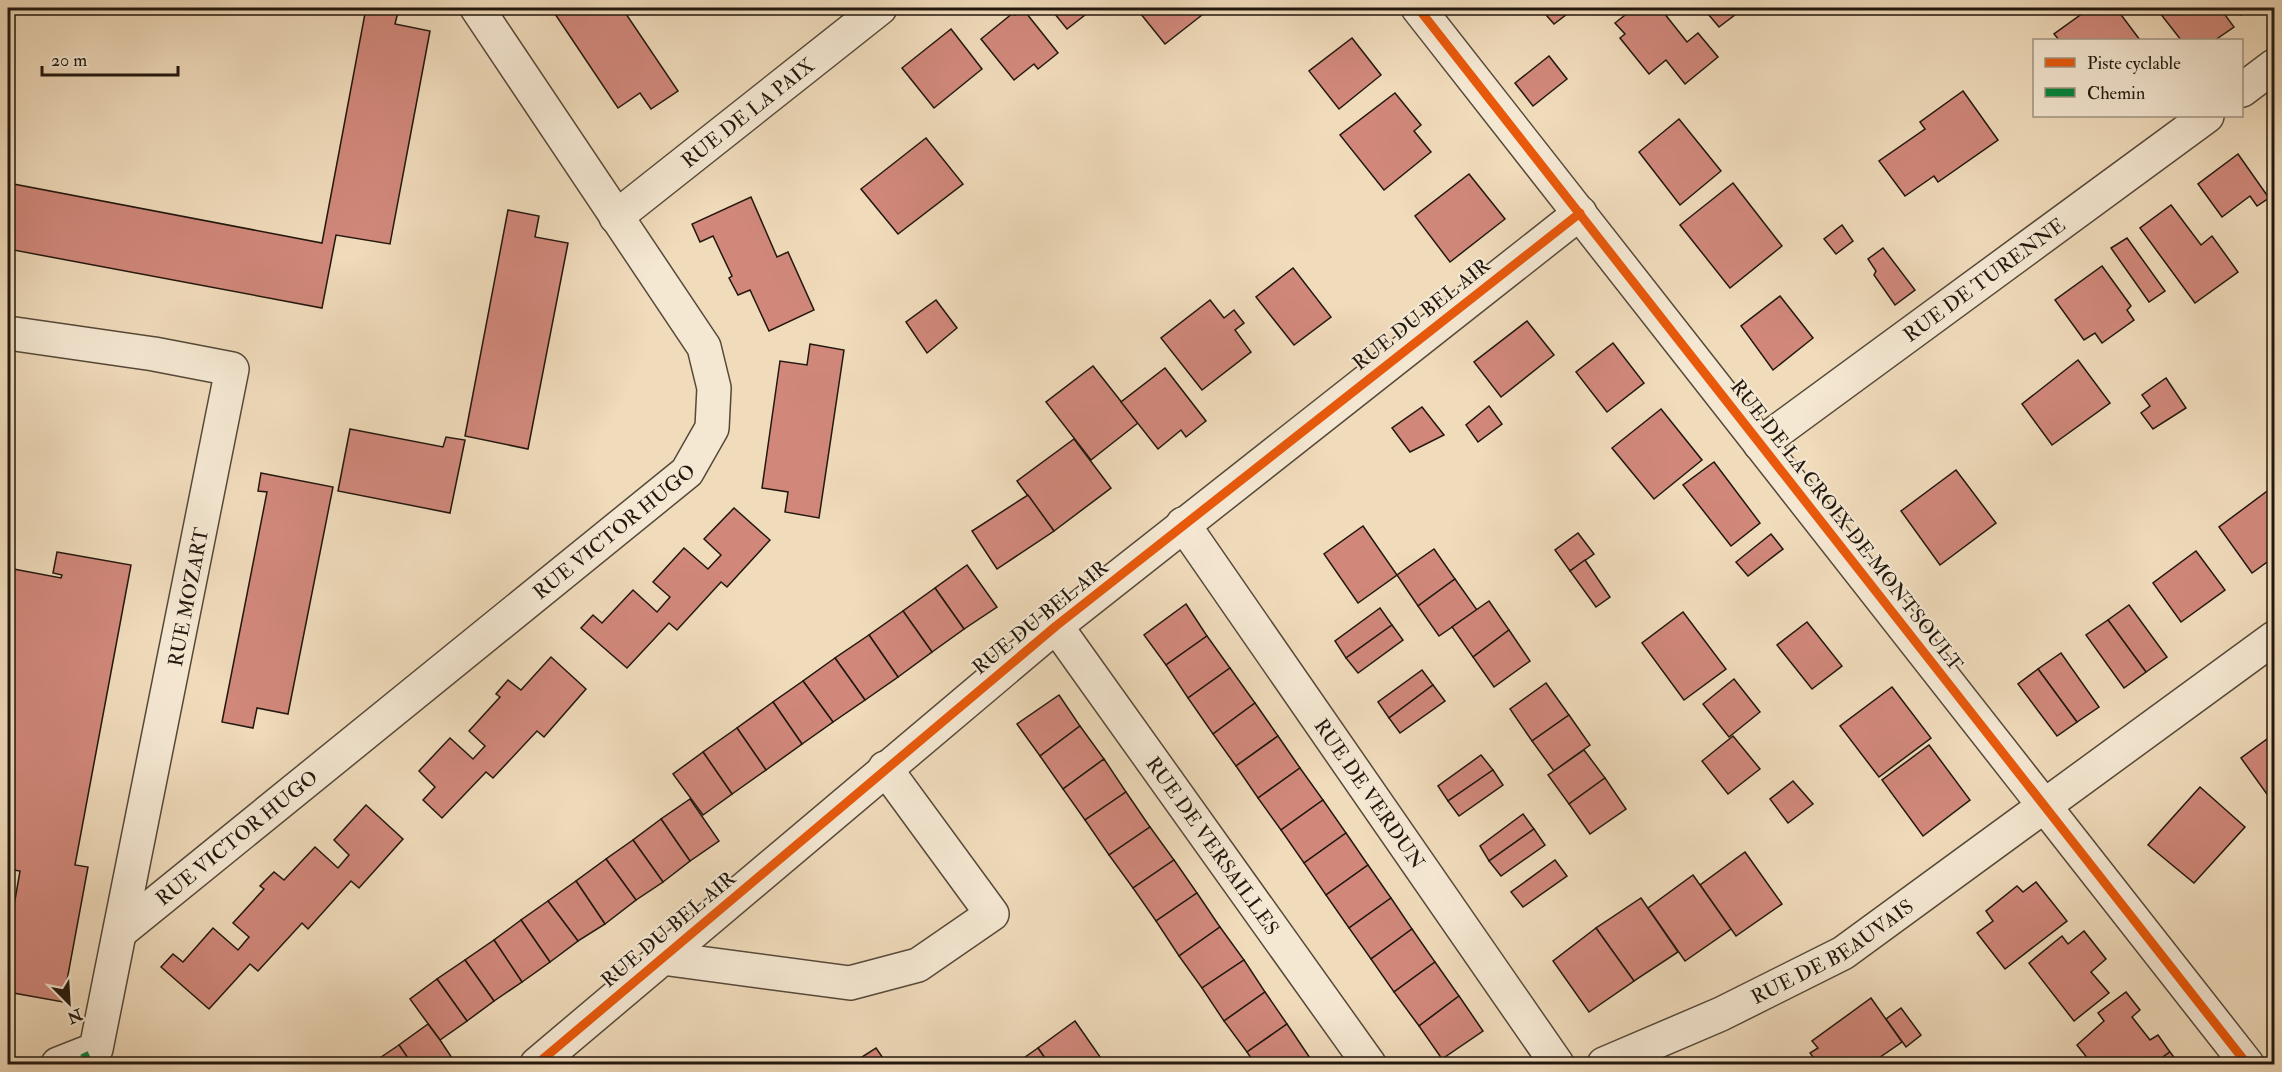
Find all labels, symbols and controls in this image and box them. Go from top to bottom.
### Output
scale bar [42,39,178,77]
legend [2033,39,2243,117]
text: 20 m [51,49,87,72]
street label: RUE DE LA PAIX [676,52,820,174]
text: Piste cyclable [2087,52,2181,75]
text: Chemin [2087,82,2145,105]
street label: RUE DE TURENNE [1899,212,2070,348]
street label: RUE DU BEL AIR [1348,253,1496,376]
street label: RUE DE LA CROIX DE MONTSOULT [1725,375,1968,676]
street label: RUE VICTOR HUGO [528,459,700,605]
street label: RUE MOZART [163,525,214,669]
street label: RUE DU BEL AIR [967,555,1114,680]
street label: RUE DE VERDUN [1309,714,1430,874]
street label: RUE DE VERSAILLES [1140,752,1285,940]
street label: RUE VICTOR HUGO [151,765,323,911]
street label: RUE DU BEL AIR [596,866,741,993]
street label: RUE DE BEAUVAIS [1747,894,1918,1010]
north arrow [39,973,99,1033]
text: N [63,1003,86,1028]

